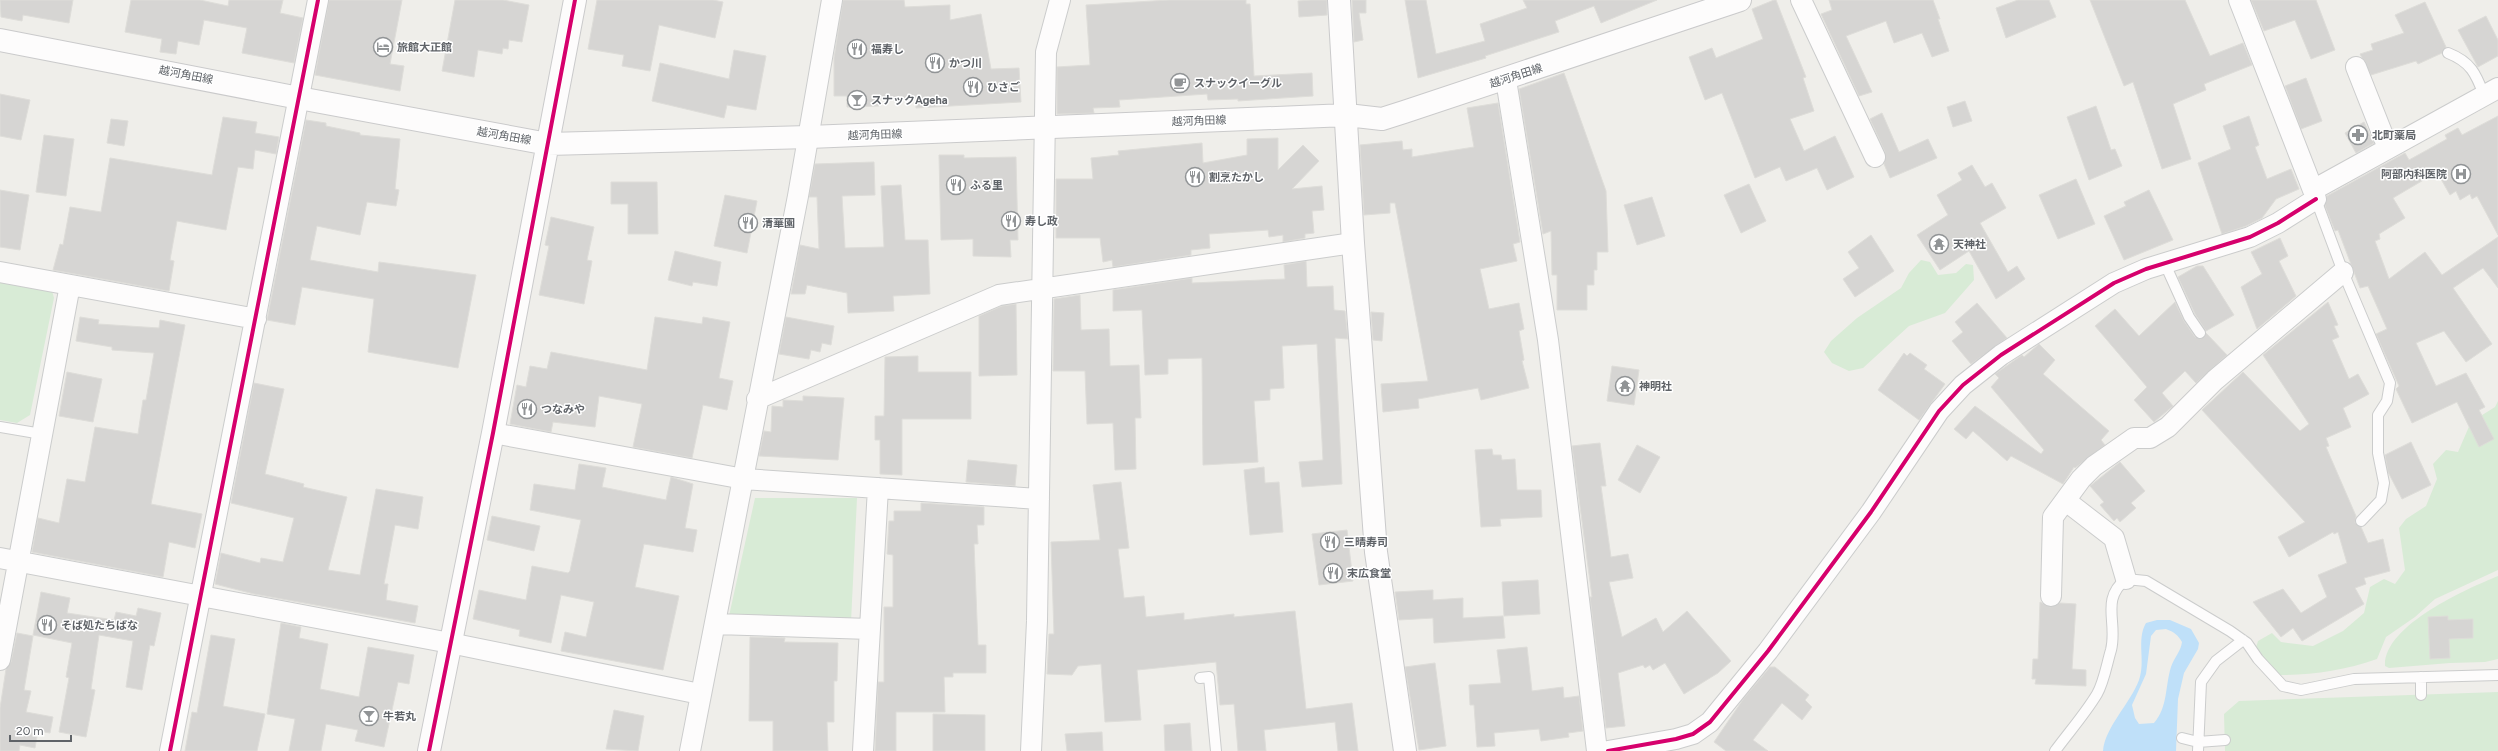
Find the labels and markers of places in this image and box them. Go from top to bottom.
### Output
hotel icon: 旅館大正館 [372,36,394,58]
restaurant icon: 福寿し [846,38,868,60]
place label: 旅館大正館 [397,41,452,54]
place label: 福寿し [871,43,904,56]
restaurant icon: かつ川 [924,52,946,74]
place label: かつ川 [949,57,982,70]
cafe icon: スナックイーグル [1169,72,1191,94]
restaurant icon: ひさご [962,76,984,98]
place label: スナックイーグル [1194,77,1282,90]
place label: ひさご [987,81,1020,94]
bar icon: スナックAgeha [846,89,868,111]
place label: スナックAgeha [871,94,948,107]
pharmacy icon: 北町薬局 [2347,124,2369,146]
place label: 北町薬局 [2372,129,2416,142]
hospital icon: 阿部内科医院 [2450,163,2472,185]
restaurant icon: 割烹たかし [1184,166,1206,188]
place label: 阿部内科医院 [2381,168,2447,181]
place label: 割烹たかし [1209,171,1264,184]
restaurant icon: ふる里 [945,174,967,196]
place label: ふる里 [970,179,1003,192]
restaurant icon: 寿し政 [1000,210,1022,232]
restaurant icon: 清華園 [737,212,759,234]
place label: 寿し政 [1025,215,1058,228]
place label: 清華園 [762,217,795,230]
temple icon: 天神社 [1928,233,1950,255]
place label: 天神社 [1953,238,1986,251]
temple icon: 神明社 [1614,375,1636,397]
place label: 神明社 [1639,380,1672,393]
restaurant icon: つなみや [516,398,538,420]
place label: つなみや [541,403,585,416]
restaurant icon: 三晴寿司 [1319,531,1341,553]
place label: 三晴寿司 [1344,536,1388,549]
restaurant icon: 末広食堂 [1322,562,1344,584]
place label: 末広食堂 [1347,567,1391,580]
restaurant icon: そば処たちばな [36,614,58,636]
place label: そば処たちばな [61,619,138,632]
bar icon: 牛若丸 [358,705,380,727]
place label: 牛若丸 [383,710,416,723]

